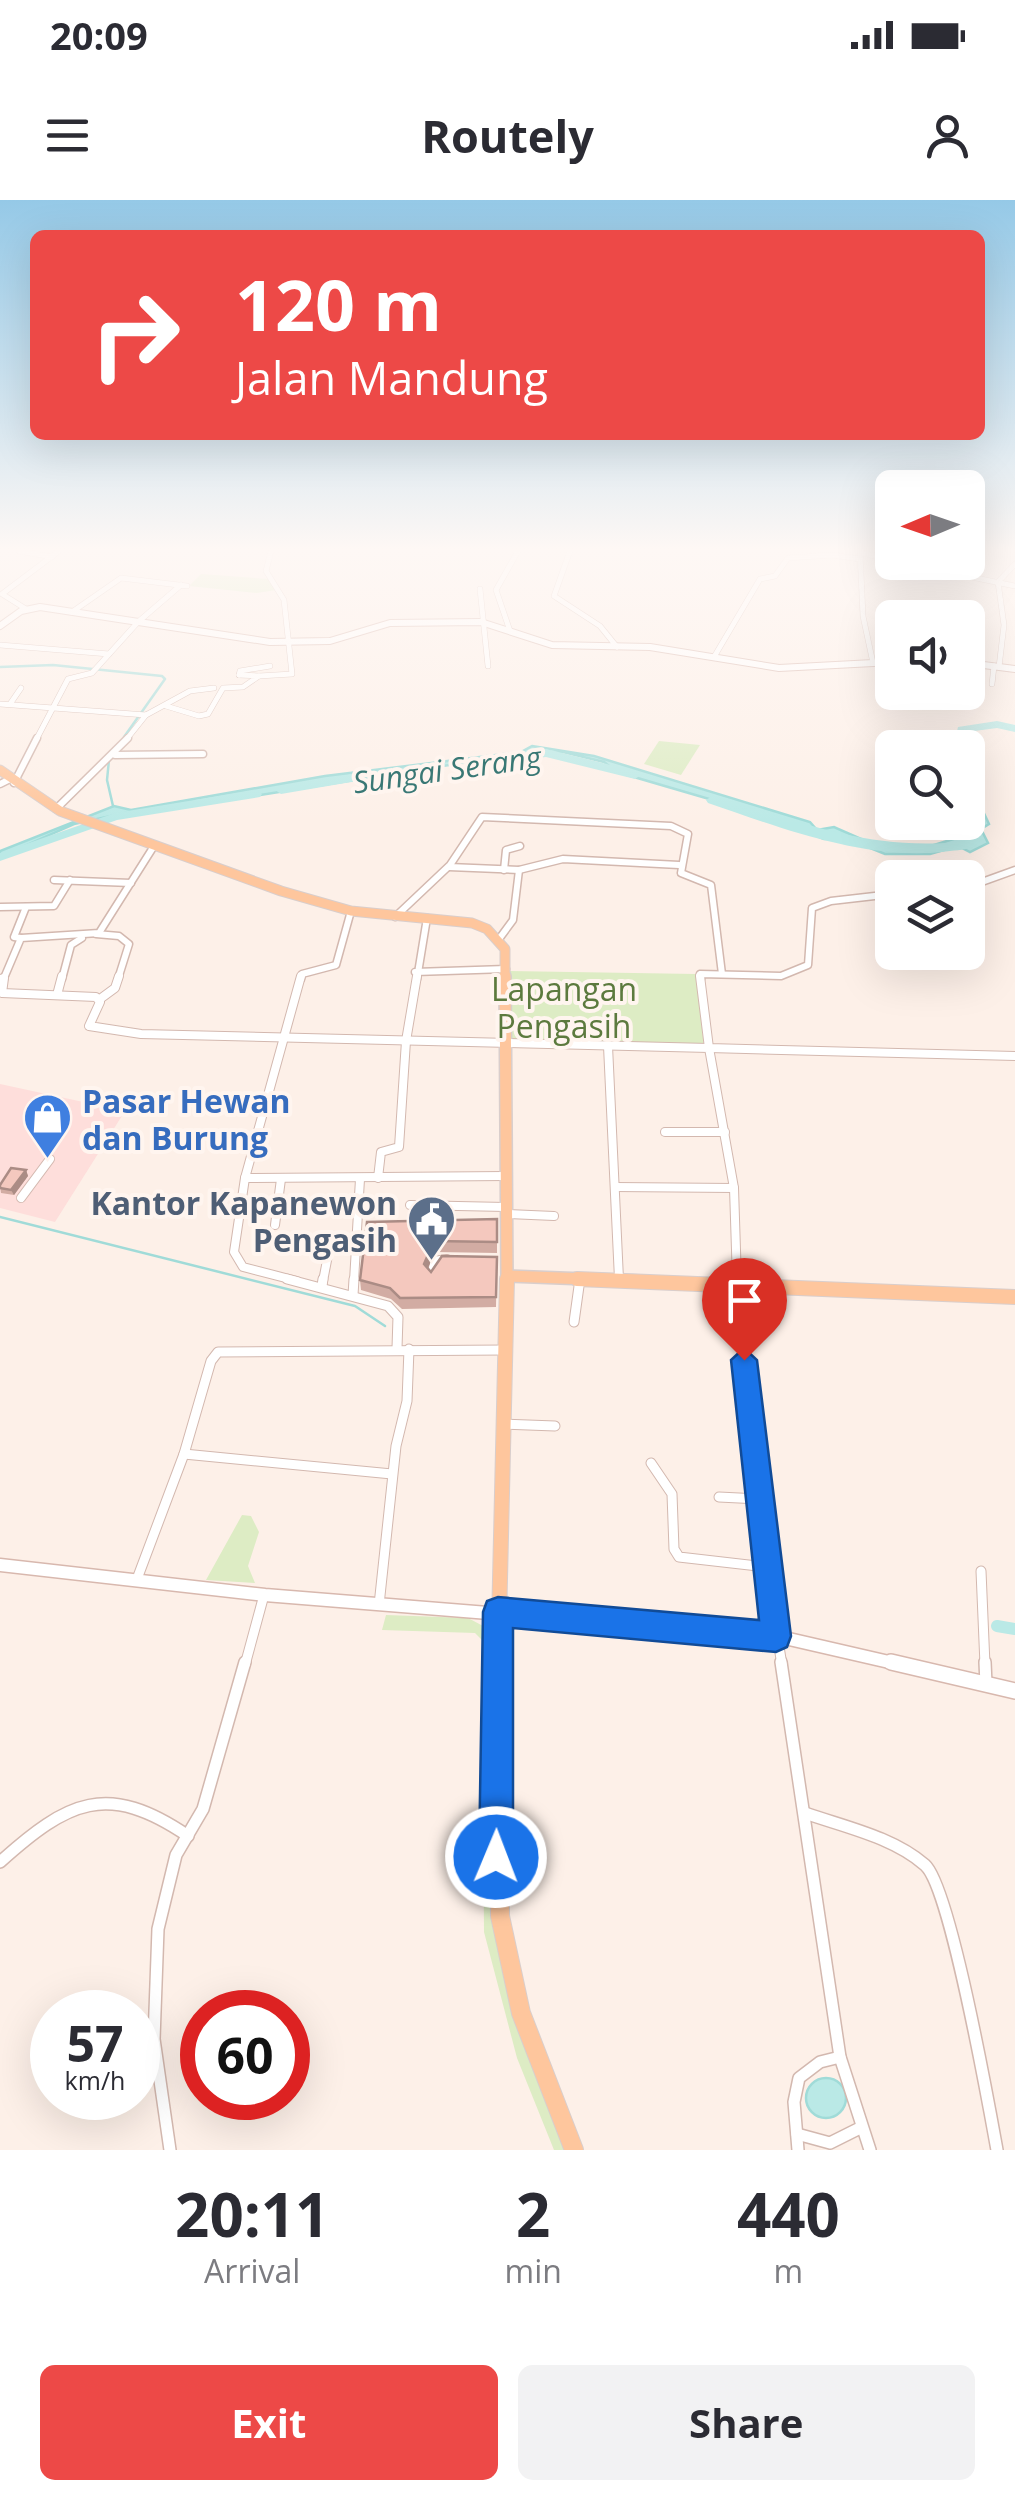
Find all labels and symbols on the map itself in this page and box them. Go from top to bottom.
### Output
north arrow [875,470,985,580]
water label: Sungai Serang [350,735,545,802]
park label: Lapangan Pengasih [491,967,637,1047]
place label: Pasar Hewan dan Burung [82,1079,291,1159]
shop icon: Pasar Hewan dan Burung [21,1092,73,1160]
place label: Kantor Kapanewon Pengasih [91,1181,397,1261]
public building icon: Kantor Kapanewon Pengasih [406,1194,458,1262]
pin [702,1258,787,1361]
position arrow [444,1805,548,1909]
speed limit sign: 60 [180,1990,310,2120]

